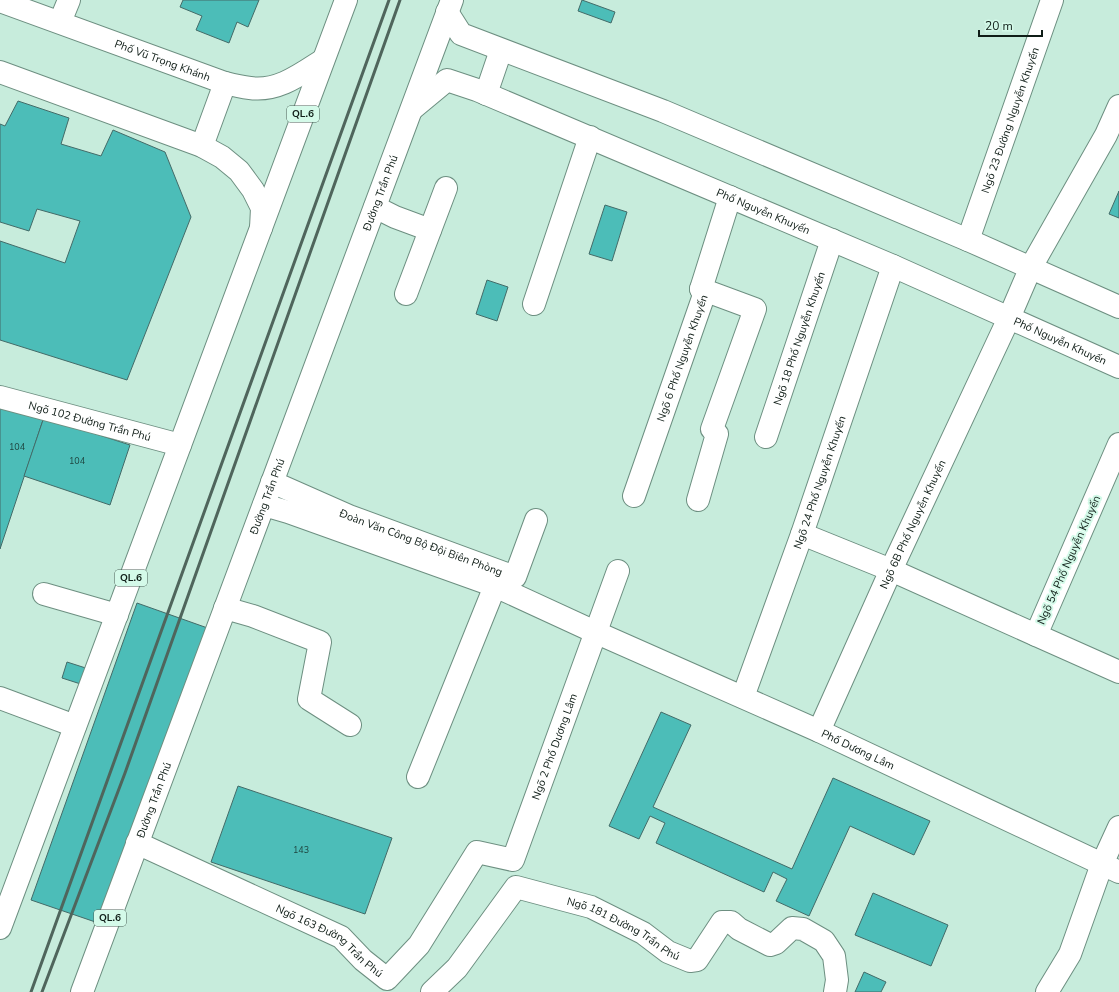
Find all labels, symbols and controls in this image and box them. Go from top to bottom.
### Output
scale bar [979,12,1042,38]
text: 20 m [985,18,1013,34]
street label: Phố Vũ Trọng Khánh [113,36,213,85]
street label: Ngõ 23 Đường Nguyễn Khuyến [977,45,1042,195]
road number: QL.6 [287,106,319,122]
street label: Đường Trần Phú [359,153,401,234]
street label: Phố Nguyễn Khuyến [714,185,813,238]
street label: Ngõ 18 Phố Nguyễn Khuyến [770,270,828,407]
street label: Ngõ 6 Phố Nguyễn Khuyến [653,293,711,424]
street label: Phố Nguyễn Khuyến [1011,313,1109,368]
street label: Ngõ 102 Đường Trần Phú [27,397,153,444]
street label: Ngõ 24 Phố Nguyễn Khuyến [790,414,849,551]
house number: 104 [9,441,26,453]
house number: 104 [69,455,86,467]
street label: Đường Trần Phú [246,456,288,537]
street label: Ngõ 6B Phố Nguyễn Khuyến [876,457,949,591]
street label: Ngõ 54 Phố Nguyễn Khuyến [1034,493,1104,627]
street label: Đoàn Văn Công Bộ Đội Biên Phòng [336,505,505,579]
road number: QL.6 [115,570,147,586]
street label: Ngõ 2 Phố Dương Lâm [528,691,580,802]
street label: Phố Dương Lâm [819,726,897,773]
street label: Đường Trần Phú [132,760,175,841]
house number: 143 [293,844,309,856]
street label: Ngõ 181 Đường Trần Phú [565,893,682,964]
street label: Ngõ 163 Đường Trần Phú [274,901,386,981]
road number: QL.6 [94,910,126,926]

